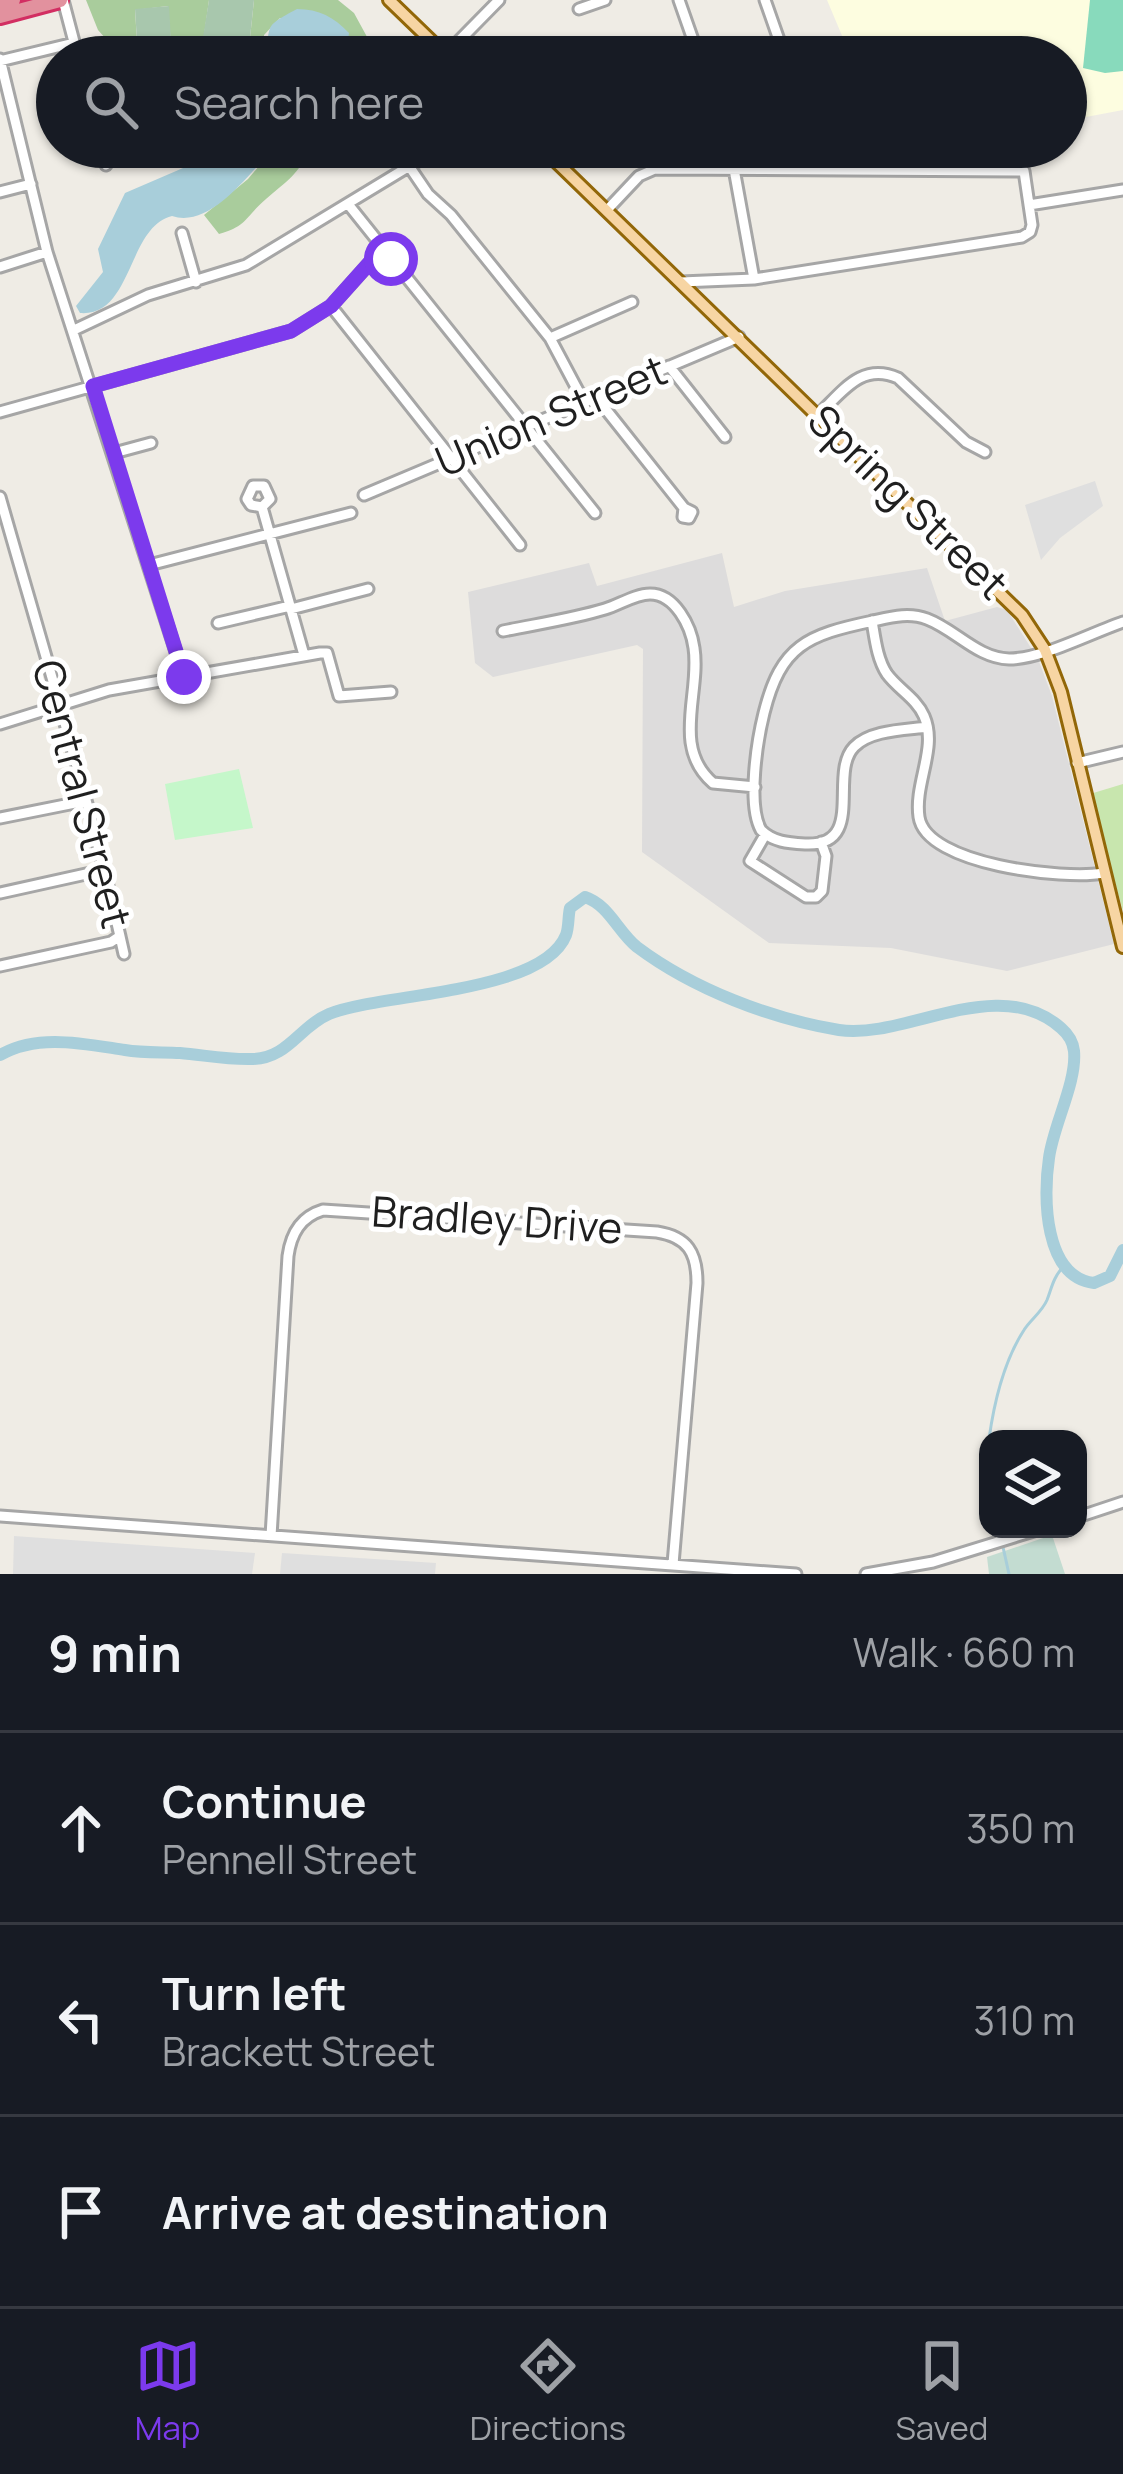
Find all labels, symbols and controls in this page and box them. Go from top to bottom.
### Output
search box [36,36,1087,168]
icon: search [78,69,144,135]
text: Search here [174,71,424,133]
route start [364,232,418,286]
street label: Union Street [426,340,675,490]
street label: Spring Street [796,391,1021,612]
route end [157,650,211,704]
street label: Central Street [19,653,147,934]
street label: Bradley Drive [370,1181,624,1257]
map controls [979,1430,1087,1538]
button: layers [979,1430,1087,1538]
text: 9 min [48,1618,182,1687]
text: Walk · 660 m [853,1625,1075,1679]
text: Continue [162,1770,367,1832]
icon: ahead [48,1795,114,1861]
text: 350 m [966,1801,1075,1855]
text: Pennell Street [162,1832,417,1886]
text: Turn left [162,1962,347,2024]
icon: left [48,1987,114,2053]
text: 310 m [974,1993,1075,2047]
text: Brackett Street [162,2024,435,2078]
icon: arrive [48,2179,114,2245]
text: Arrive at destination [162,2181,609,2243]
tab: Map [135,2333,201,2450]
tab: Directions [470,2333,626,2450]
tab: Saved [895,2333,988,2450]

